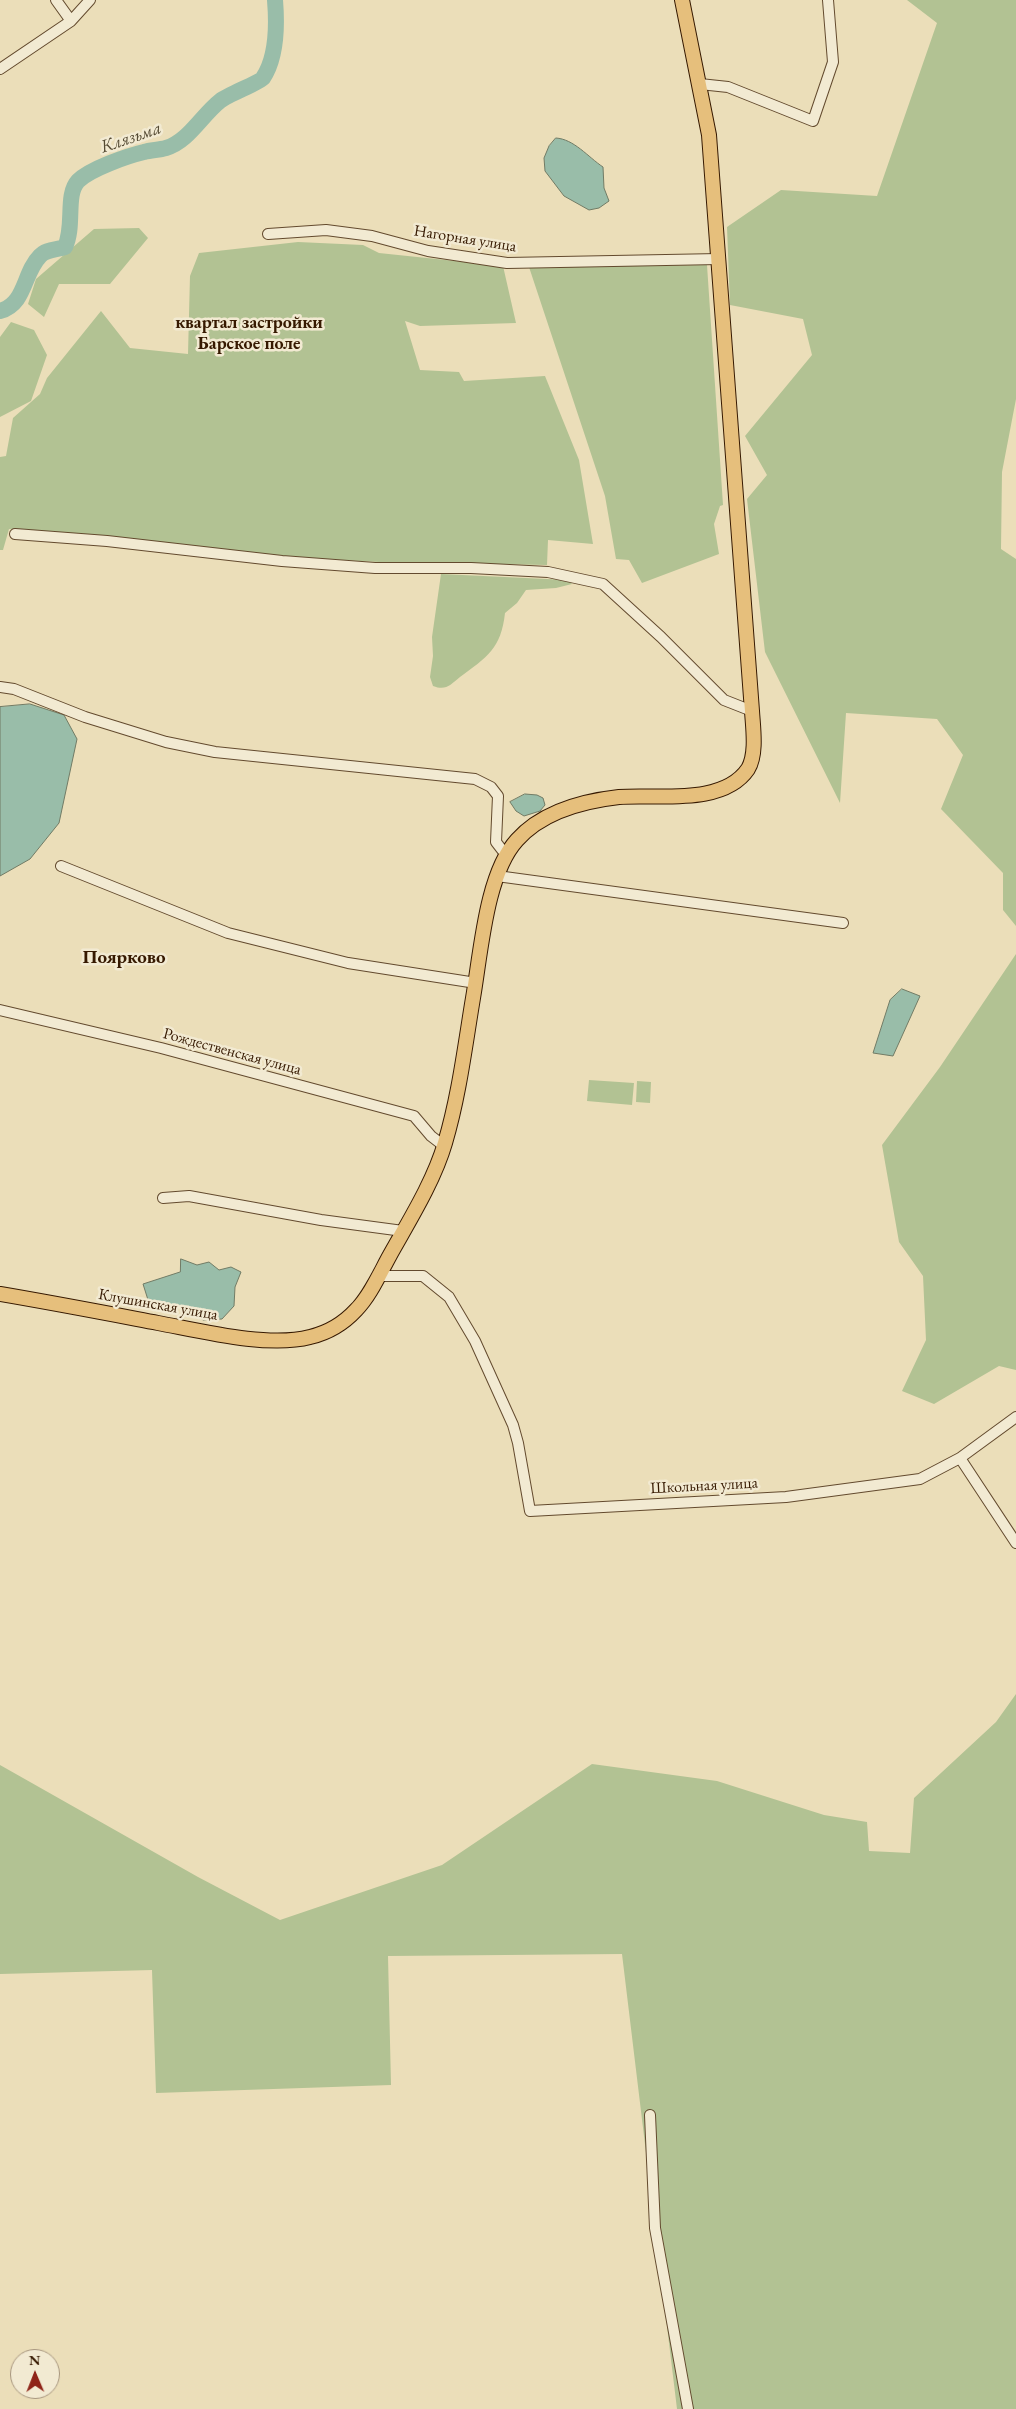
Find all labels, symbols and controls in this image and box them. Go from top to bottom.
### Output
water label: Клязьма [98,118,164,158]
street label: Нагорная улица [412,221,518,257]
district label: квартал застройки Барское поле [175,312,323,354]
district label: Поярково [82,947,166,969]
street label: Рождественская улица [161,1024,303,1080]
street label: Клушинская улица [97,1285,219,1325]
street label: Школьная улица [650,1474,758,1498]
north arrow [10,2349,60,2399]
text: N [29,2351,41,2369]

